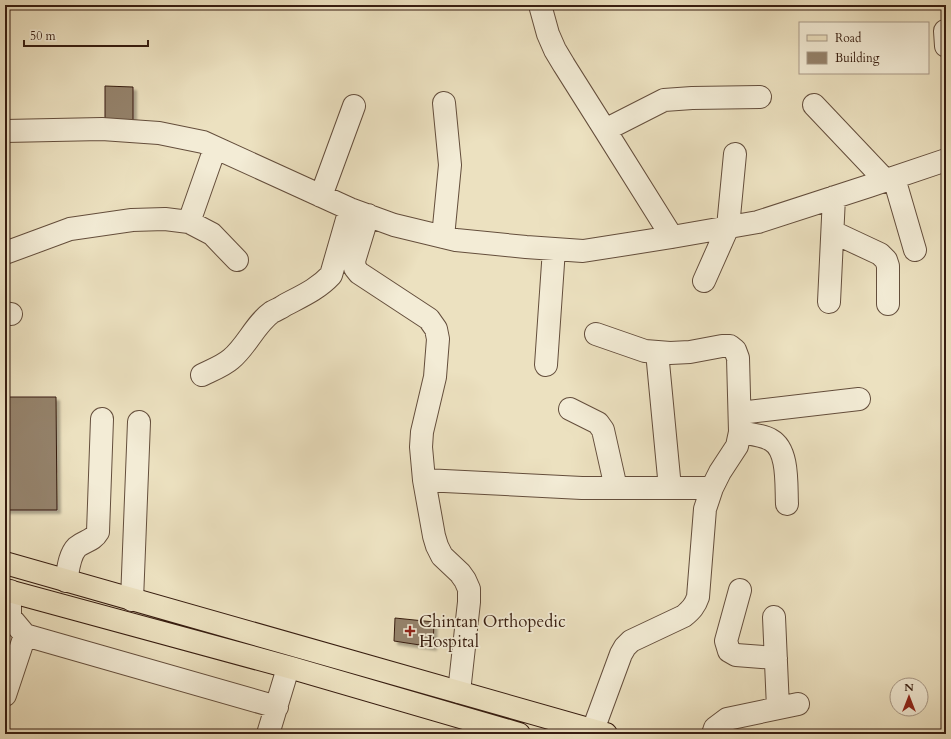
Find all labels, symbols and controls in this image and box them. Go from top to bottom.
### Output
scale bar [24,22,148,48]
legend [799,22,929,74]
text: 50 m [30,28,57,44]
text: Road [835,30,862,46]
text: Building [835,50,880,66]
place label: Chintan Orthopedic Hospital [419,610,566,653]
marker: Chintan Orthopedic Hospital [404,625,416,637]
north arrow [889,677,929,717]
text: N [904,680,914,695]

